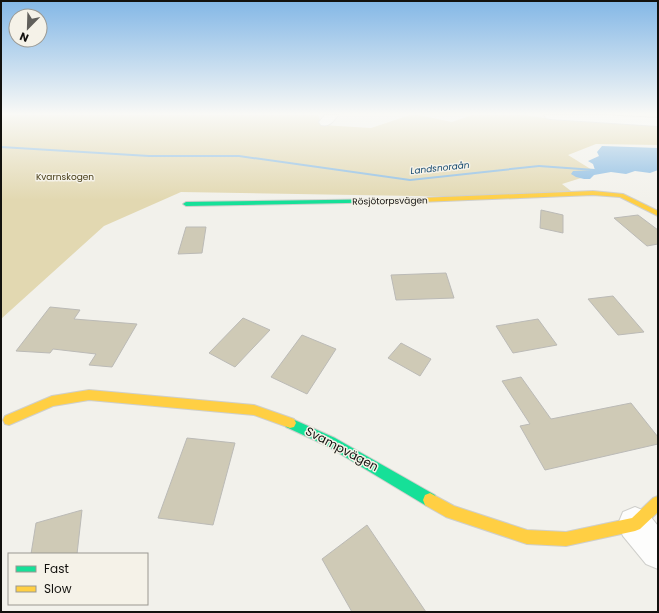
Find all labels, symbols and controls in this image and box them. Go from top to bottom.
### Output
north arrow [8,8,48,48]
text: N [17,28,31,46]
water label: Landsnoraån [410,159,470,177]
park label: Kvarnskogen [36,171,94,183]
street label: Rösjötorpsvägen [352,194,428,208]
street label: Svampvägen [303,422,382,475]
legend [8,553,148,605]
text: Fast [44,560,69,577]
text: Slow [44,580,72,597]

